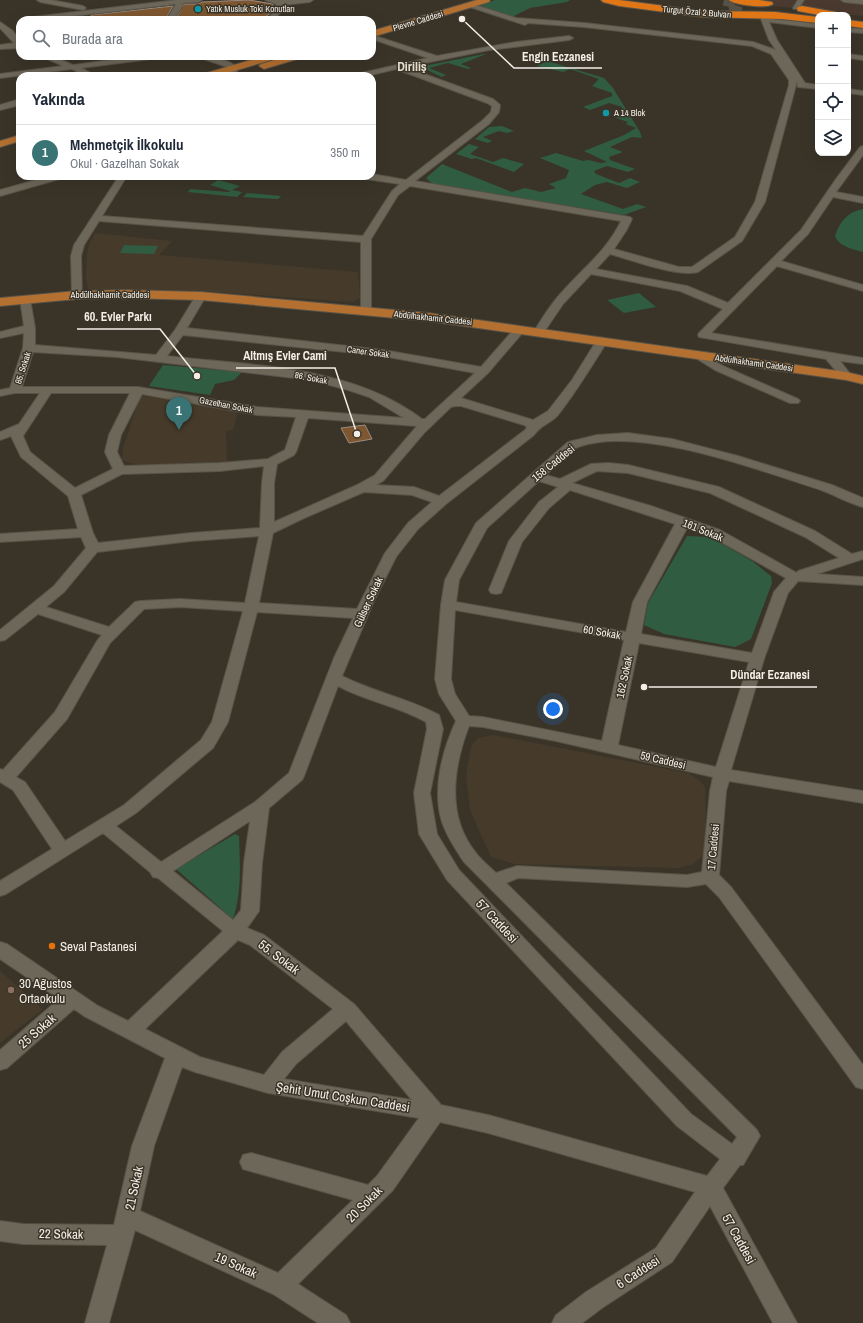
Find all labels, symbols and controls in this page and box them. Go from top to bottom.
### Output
place label: Yatık Musluk Toki Konutları [206,3,295,15]
street label: Turgut Özal 2 Bulvarı [662,3,732,21]
marker: Yatık Musluk Toki Konutları [193,4,203,14]
street label: Plevne Caddesi [391,8,445,34]
map controls [815,12,851,156]
button: + [815,12,851,48]
search box [16,16,376,60]
icon: search [30,27,52,49]
text: Burada ara [62,28,123,49]
callout: Engin Eczanesi [514,44,602,68]
button: − [815,48,851,84]
text: Engin Eczanesi [522,49,594,65]
district label: Diriliş [397,58,427,75]
button: locate [815,84,851,120]
text: Yakında [32,87,85,110]
place label: A 14 Blok [613,107,645,119]
marker: A 14 Blok [601,108,611,118]
button: layers [815,120,851,156]
text: Mehmetçik İlkokulu [70,134,183,155]
text: 1 [42,144,48,161]
text: 350 m [330,144,360,161]
text: Okul · Gazelhan Sokak [70,155,179,172]
street label: Abdülhakhamit Caddesi [70,289,149,301]
callout: 60. Evler Parkı [77,305,160,329]
street label: Abdülhakhamit Caddesi [392,308,473,328]
text: 60. Evler Parkı [84,309,152,325]
street label: Caner Sokak [346,343,390,361]
callout: Altmış Evler Cami [236,344,335,368]
text: Altmış Evler Cami [243,348,327,364]
street label: 85. Sokak [12,350,34,385]
street label: Abdülhakhamit Caddesi [713,351,794,374]
street label: 86. Sokak [294,369,329,387]
street label: Gazelhan Sokak [198,394,254,416]
pin: 1 [166,397,192,430]
street label: 158 Caddesi [529,441,577,485]
street label: 161 Sokak [681,516,726,545]
street label: Gülser Sokak [350,574,386,629]
street label: 60 Sokak [582,622,622,642]
street label: 162 Sokak [613,654,635,699]
callout: Dündar Eczanesi [722,663,817,687]
text: Dündar Eczanesi [730,667,810,683]
your location [543,699,563,719]
street label: 59 Caddesi [639,748,687,772]
street label: 17 Caddesi [704,823,722,871]
street label: 57 Caddesi [472,895,522,947]
street label: 55. Sokak [255,936,304,978]
place label: Seval Pastanesi [60,938,137,955]
marker: Seval Pastanesi [47,941,57,951]
place label: 30 Ağustos Ortaokulu [19,975,72,1007]
marker: 30 Ağustos Ortaokulu [6,985,16,995]
street label: 25 Sokak [15,1010,60,1052]
street label: Şehit Umut Coşkun Caddesi [275,1078,411,1116]
street label: 21 Sokak [121,1164,147,1212]
street label: 20 Sokak [342,1182,386,1226]
street label: 57 Caddesi [718,1211,760,1267]
street label: 22 Sokak [39,1225,84,1243]
street label: 19 Sokak [212,1248,260,1282]
street label: 6 Caddesi [613,1252,663,1292]

